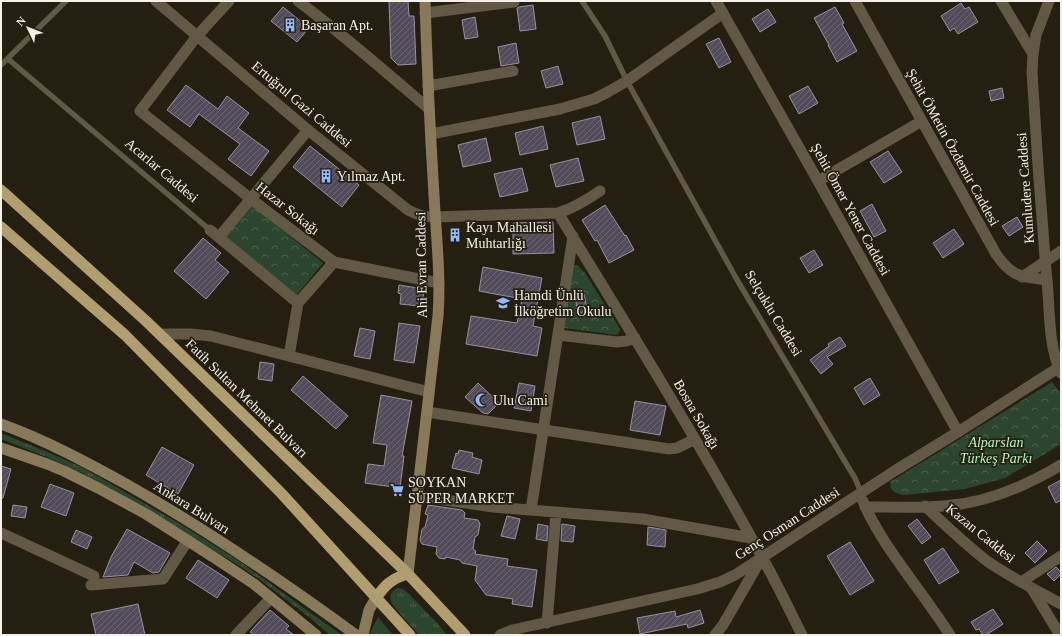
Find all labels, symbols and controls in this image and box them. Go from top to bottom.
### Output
north arrow [8,8,48,48]
text: N [14,14,28,28]
building icon: Başaran Apt. [282,17,298,33]
place label: Başaran Apt. [301,18,373,33]
street label: Ertuğrul Gazi Caddesi [249,58,355,150]
street label: Şehit ÖMetin Özdemir Caddesi [903,66,1003,228]
street label: Kumludere Caddesi [1014,132,1037,244]
street label: Acarlar Caddesi [122,136,201,205]
street label: Şehit Ömer Yener Caddesi [808,140,894,278]
building icon: Yılmaz Apt. [318,168,334,184]
place label: Yılmaz Apt. [337,169,405,184]
street label: Hazar Sokağı [253,179,322,238]
street label: Ahi Evran Caddesi [413,211,430,318]
place label: Kayı Mahallesi Muhtarlığı [466,220,552,251]
building icon: Kayı Mahallesi Muhtarlığı [447,227,463,243]
street label: Selçuklu Caddesi [742,268,805,359]
place label: Hamdi Ünlü İlköğretim Okulu [514,287,612,319]
school or university icon: Hamdi Ünlü İlköğretim Okulu [495,295,511,311]
street label: Fatih Sultan Mehmet Bulvarı [183,336,311,461]
street label: Bosna Sokağı [671,377,722,452]
mosque icon: Ulu Cami [474,392,490,408]
place label: Ulu Cami [493,393,548,408]
park label: Alparslan Türkeş Parkı [960,435,1032,466]
place label: SOYKAN SÜPER MARKET [408,475,515,506]
street label: Ankara Bulvarı [151,478,233,537]
supermarket icon: SOYKAN SÜPER MARKET [389,482,405,498]
street label: Genç Osman Caddesi [732,484,842,563]
street label: Kazan Caddesi [943,501,1018,566]

